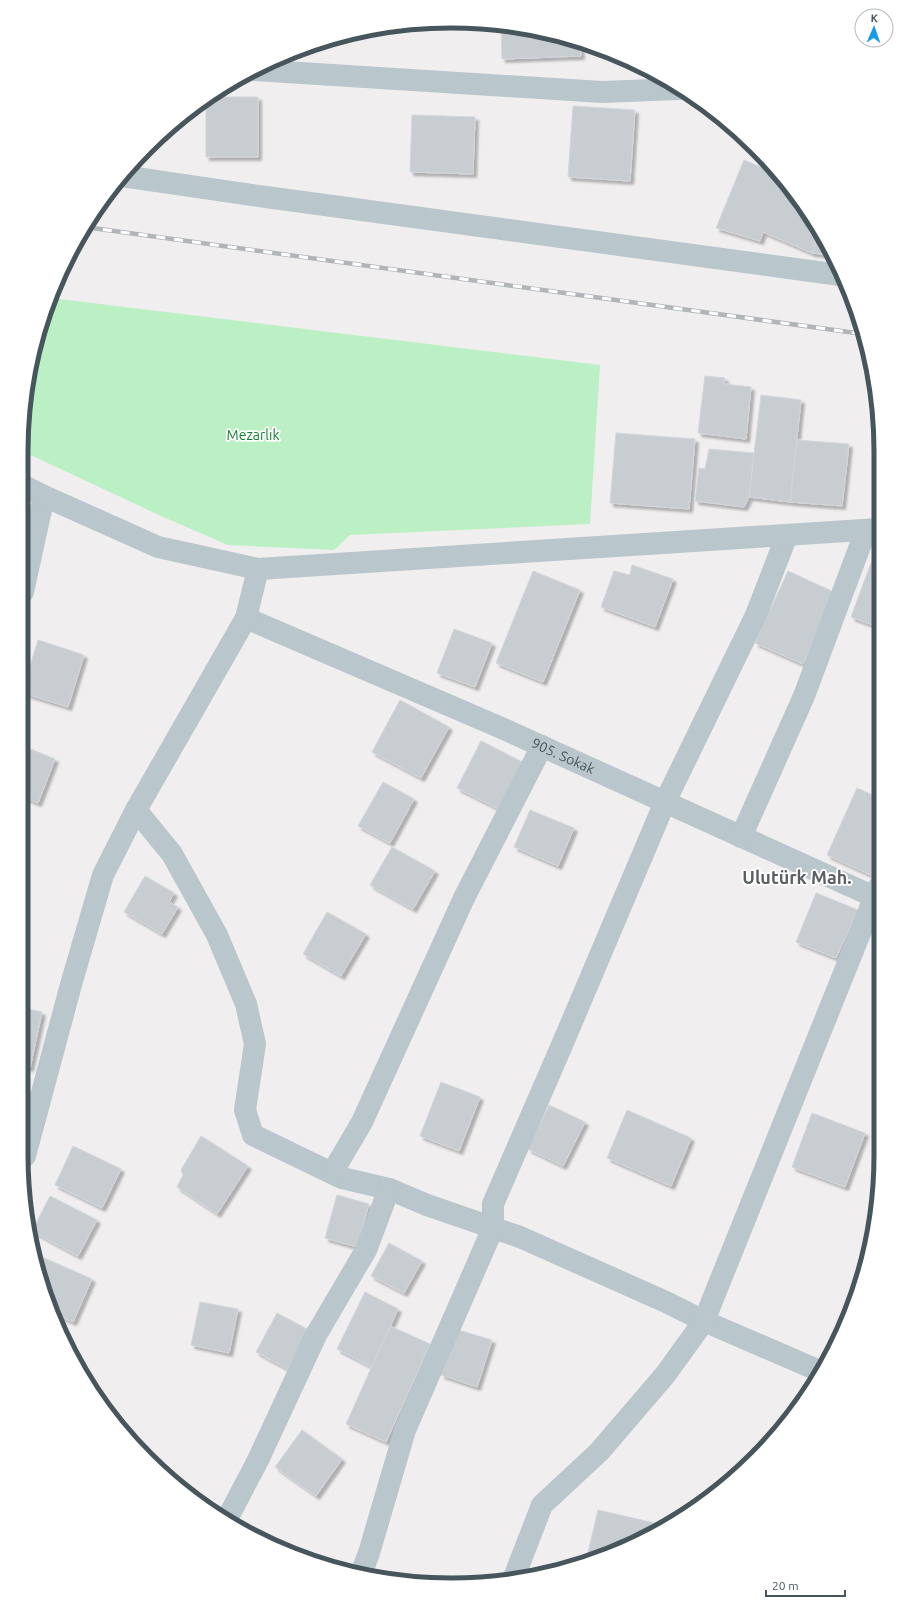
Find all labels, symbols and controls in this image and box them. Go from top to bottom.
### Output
north arrow [854,8,894,48]
text: K [870,12,879,24]
park label: Mezarlık [227,427,279,443]
street label: 905. Sokak [529,735,597,777]
district label: Ulutürk Mah. [742,867,852,887]
scale bar [766,1572,845,1598]
text: 20 m [772,1579,799,1592]

